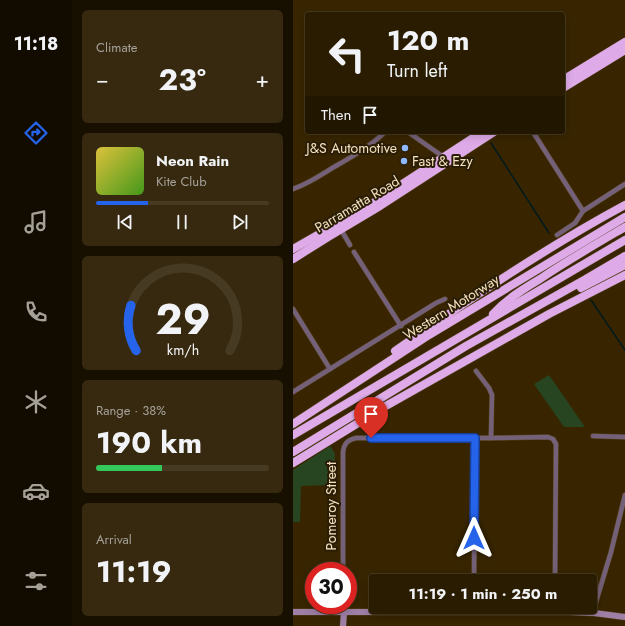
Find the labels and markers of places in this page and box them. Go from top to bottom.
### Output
place label: J&S Automotive [304,138,397,158]
marker: J&S Automotive [400,143,410,153]
place label: Fast & Ezy [412,151,474,171]
marker: Fast & Ezy [399,156,409,166]
pin [354,397,388,438]

